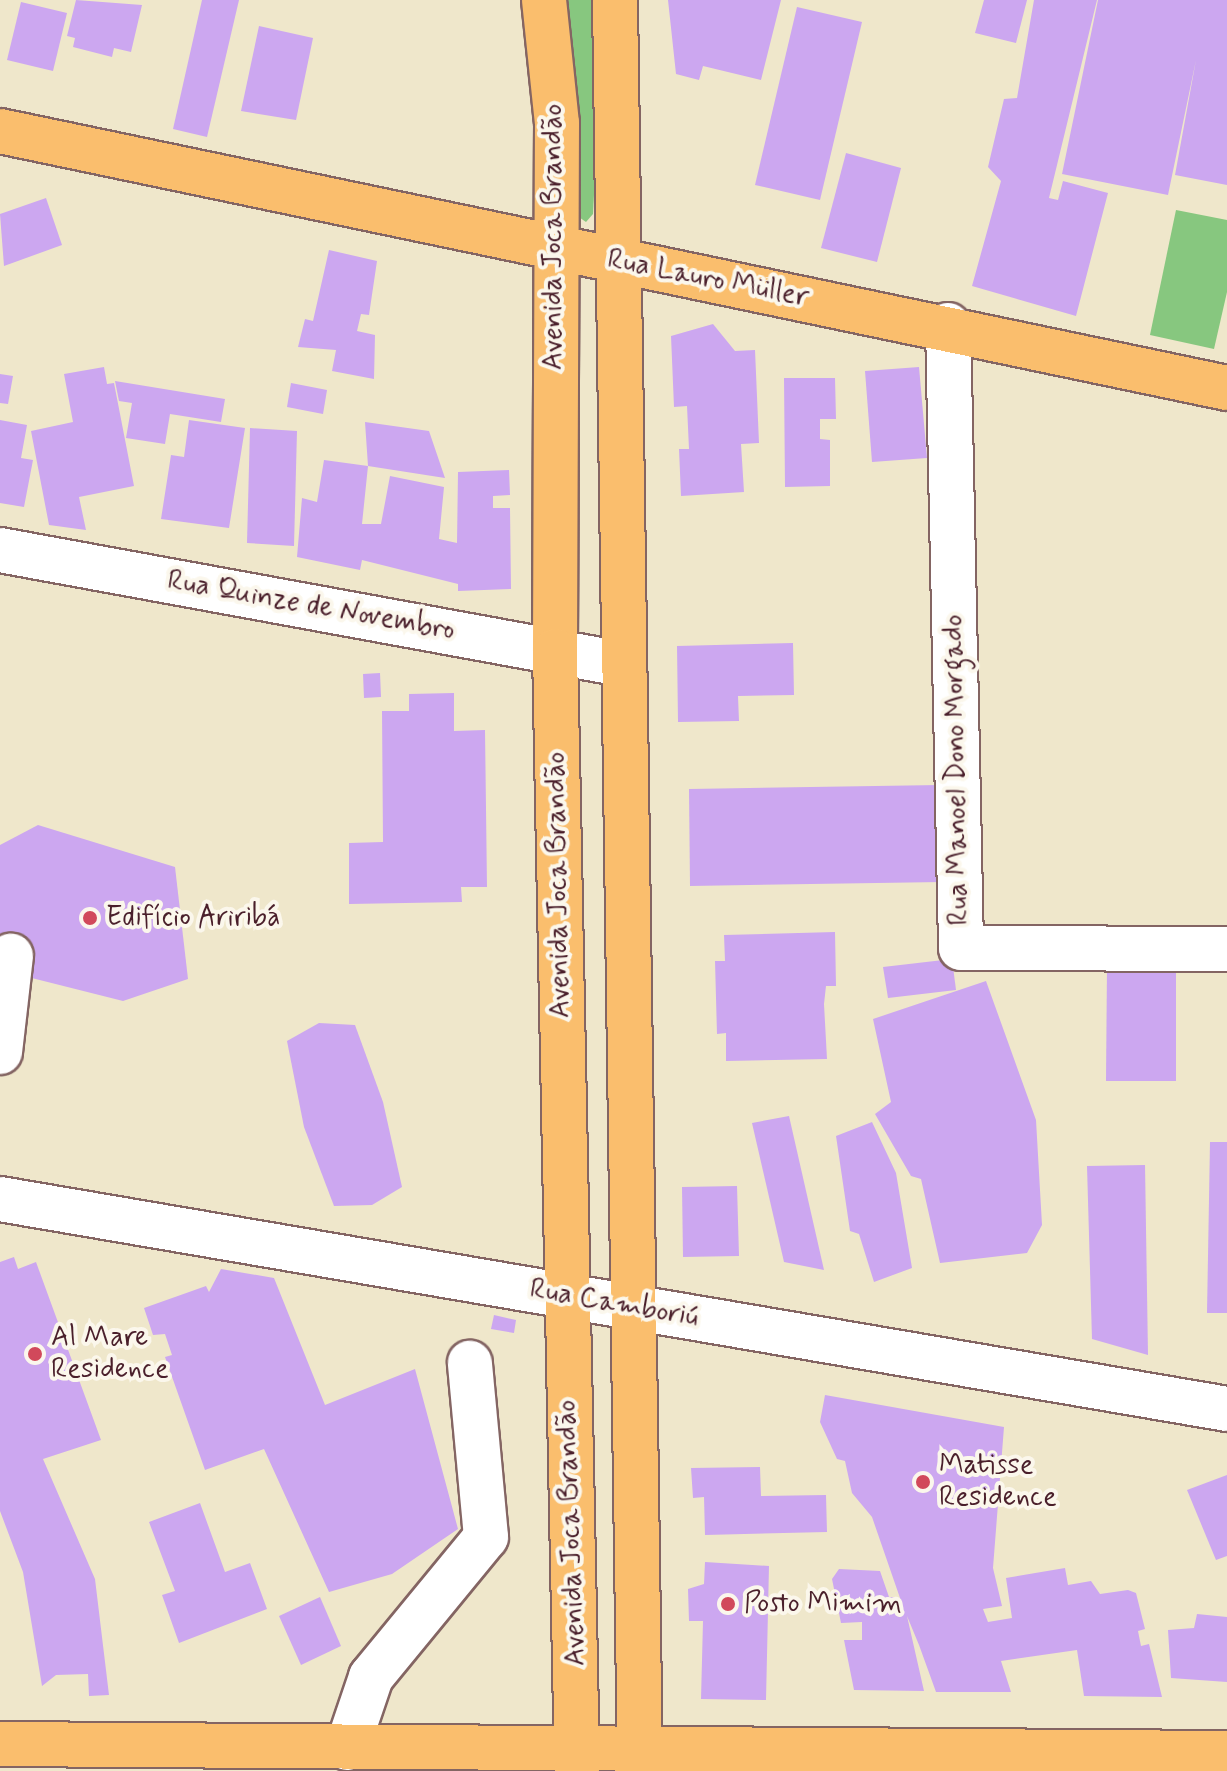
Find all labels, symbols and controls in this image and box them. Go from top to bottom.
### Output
street label: Avenida Joca Brandão [537,103,571,371]
street label: Rua Lauro Müller [607,243,809,315]
street label: Rua Quinze de Novembro [165,564,457,648]
street label: Rua Manoel Dono Morgado [938,617,976,923]
street label: Avenida Joca Brandão [540,751,578,1019]
place label: Edifício Ariribá [106,901,281,935]
marker: Edifício Ariribá [81,909,99,927]
street label: Rua Camboriú [529,1273,699,1335]
place label: Al Mare Residence [51,1321,169,1387]
marker: Al Mare Residence [26,1345,44,1363]
street label: Avenida Joca Brandão [551,1399,593,1667]
place label: Matisse Residence [939,1449,1057,1515]
marker: Matisse Residence [914,1473,932,1491]
place label: Posto Mimim [744,1587,902,1621]
marker: Posto Mimim [719,1595,737,1613]

